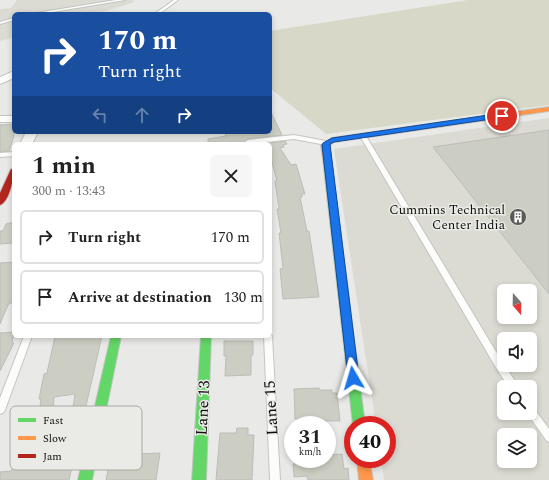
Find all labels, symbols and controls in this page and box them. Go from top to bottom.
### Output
text: 170 m [98,19,177,62]
icon: right [32,28,84,80]
text: Turn right [98,58,181,85]
pin [485,99,519,133]
icon: left [89,104,111,126]
icon: ahead [131,104,153,126]
icon: right [173,104,195,126]
icon: arrive [491,105,513,127]
text: 1 min [32,148,96,184]
button: close [210,155,252,197]
text: 300 m · 13:43 [32,181,105,201]
place label: Cummins Technical Center India [389,200,506,235]
building icon: Cummins Technical Center India [508,207,528,227]
icon: right [34,226,56,248]
text: Turn right [68,226,141,249]
text: 170 m [211,226,250,249]
north arrow [497,284,537,324]
map controls [497,284,537,468]
icon: arrive [34,286,56,308]
text: Arrive at destination [68,286,212,309]
text: 130 m [224,286,263,309]
button: sound [497,332,537,372]
position arrow [332,357,374,399]
street label: Lane 13 [190,380,216,436]
street label: Lane 15 [258,380,284,436]
button: search [497,380,537,420]
legend [10,406,142,470]
text: Fast [43,412,64,429]
speed limit sign: 40 [344,416,396,468]
text: 31 [299,422,321,452]
button: layers [497,428,537,468]
text: Slow [43,430,67,447]
text: km/h [299,444,321,460]
text: Jam [43,448,62,465]

